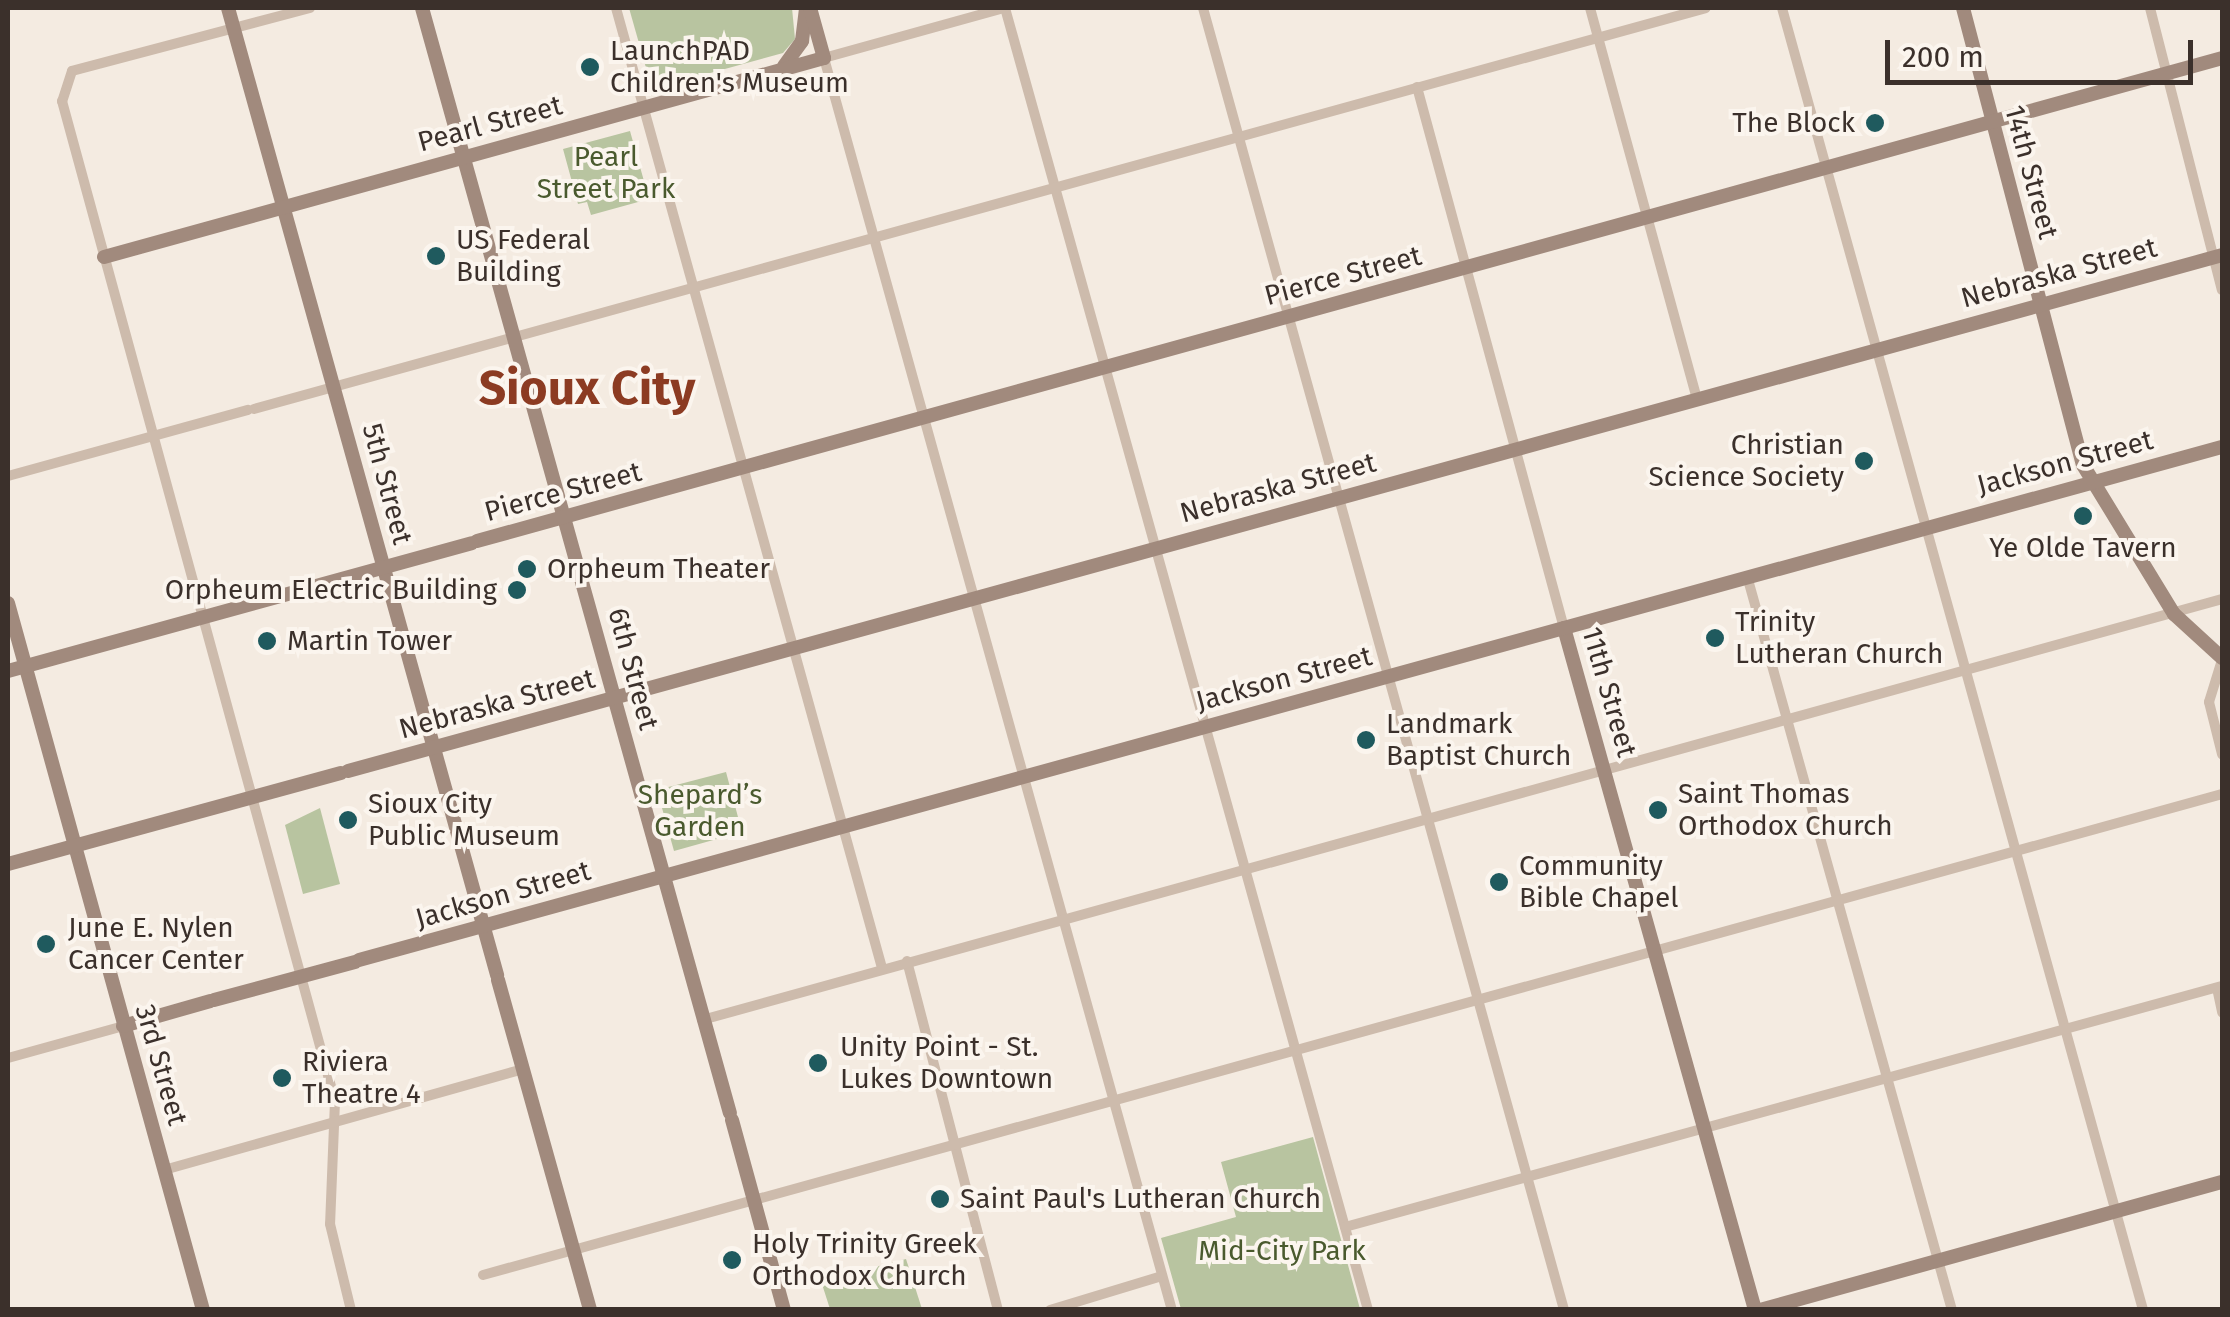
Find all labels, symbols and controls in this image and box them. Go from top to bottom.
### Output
scale bar [1890,20,2198,82]
place label: LaunchPAD Children's Museum [610,34,849,100]
text: 200 m [1902,39,1984,75]
marker: LaunchPAD Children's Museum [579,56,601,78]
street label: Pearl Street [414,89,566,159]
street label: 14th Street [1997,102,2065,242]
place label: The Block [1732,106,1855,140]
marker: The Block [1864,112,1886,134]
park label: Pearl Street Park [537,140,675,206]
place label: US Federal Building [456,223,590,289]
street label: Nebraska Street [1957,231,2161,315]
street label: Pierce Street [1261,239,1425,313]
marker: US Federal Building [425,245,447,267]
district label: Sioux City [479,360,695,418]
street label: 5th Street [355,420,419,548]
street label: Jackson Street [1973,423,2157,503]
place label: Christian Science Society [1648,428,1844,494]
street label: Nebraska Street [1176,446,1380,530]
marker: Christian Science Society [1853,450,1875,472]
street label: Pierce Street [481,455,645,529]
marker: Ye Olde Tavern [2072,505,2094,527]
place label: Ye Olde Tavern [1989,531,2177,565]
place label: Orpheum Theater [547,552,770,586]
marker: Orpheum Theater [516,558,538,580]
place label: Orpheum Electric Building [165,573,497,607]
marker: Orpheum Electric Building [506,579,528,601]
street label: 6th Street [601,604,665,734]
place label: Trinity Lutheran Church [1735,605,1943,671]
street label: 11th Street [1574,623,1644,761]
place label: Martin Tower [287,624,452,658]
marker: Trinity Lutheran Church [1704,627,1726,649]
marker: Martin Tower [256,630,278,652]
street label: Jackson Street [1192,639,1376,719]
street label: Nebraska Street [395,662,599,746]
place label: Landmark Baptist Church [1386,707,1571,773]
marker: Landmark Baptist Church [1355,729,1377,751]
place label: Saint Thomas Orthodox Church [1678,777,1893,843]
park label: Shepard’s Garden [638,778,762,844]
place label: Sioux City Public Museum [368,787,560,853]
marker: Saint Thomas Orthodox Church [1647,799,1669,821]
marker: Sioux City Public Museum [337,809,359,831]
place label: Community Bible Chapel [1519,849,1678,915]
street label: Jackson Street [412,854,594,936]
marker: Community Bible Chapel [1488,871,1510,893]
place label: June E. Nylen Cancer Center [68,911,244,977]
marker: June E. Nylen Cancer Center [33,931,59,957]
street label: 3rd Street [128,1001,194,1129]
place label: Unity Point - St. Lukes Downtown [840,1030,1053,1096]
place label: Riviera Theatre 4 [302,1045,421,1111]
marker: Unity Point - St. Lukes Downtown [805,1050,831,1076]
marker: Riviera Theatre 4 [271,1067,293,1089]
place label: Saint Paul's Lutheran Church [960,1182,1321,1216]
marker: Saint Paul's Lutheran Church [929,1188,951,1210]
place label: Holy Trinity Greek Orthodox Church [752,1227,977,1293]
park label: Mid-City Park [1198,1234,1366,1268]
marker: Holy Trinity Greek Orthodox Church [721,1249,743,1271]

